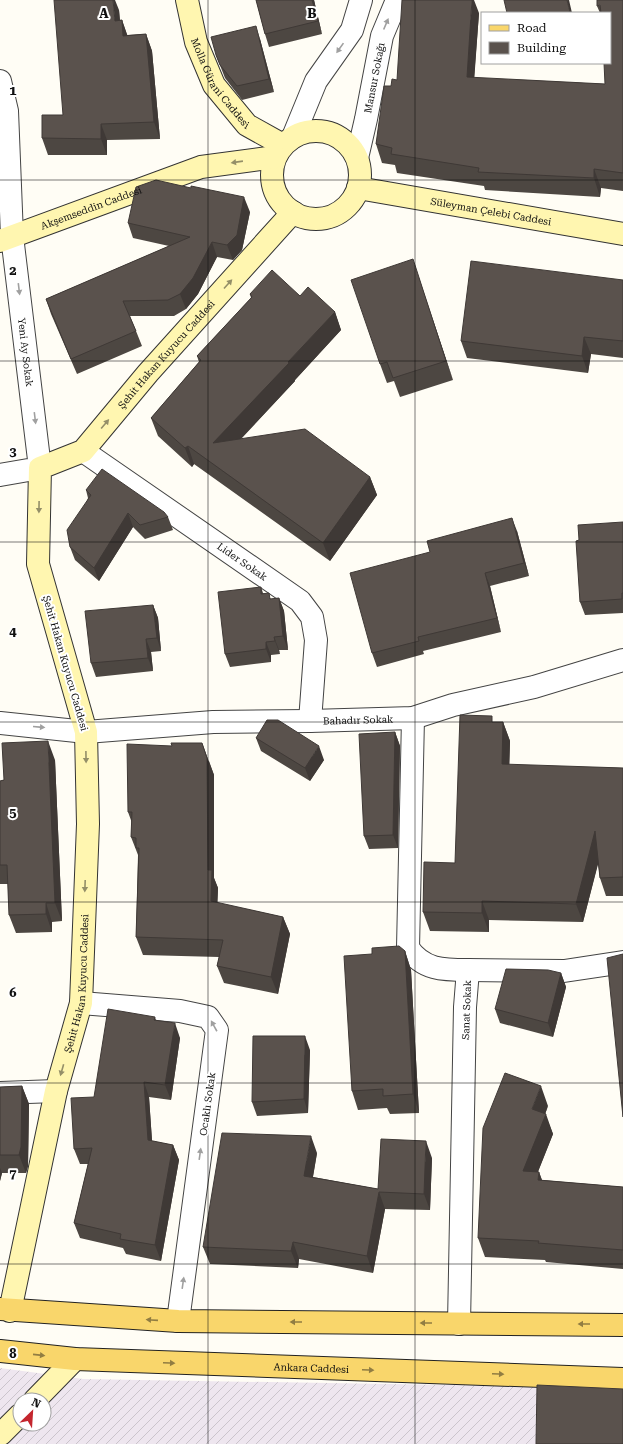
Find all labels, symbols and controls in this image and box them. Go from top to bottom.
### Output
text: A [99,6,109,21]
text: B [307,6,317,21]
legend [481,12,611,64]
one-way arrow [384,18,390,30]
text: Road [517,21,547,35]
street label: Molla Gürani Caddesi [189,36,251,131]
text: Building [517,41,566,55]
one-way arrow [336,42,344,53]
street label: Mansur Sokağı [362,42,387,114]
text: 1 [9,83,17,98]
one-way arrow [231,159,243,165]
street label: Akşemseddin Caddesi [39,184,143,232]
street label: Süleyman Çelebi Caddesi [430,196,552,227]
text: 2 [9,263,17,278]
one-way arrow [223,279,232,290]
one-way arrow [16,283,22,295]
street label: Şehit Hakan Kuyucu Caddesi [116,298,217,411]
street label: Yeni Ay Sokak [16,317,35,388]
one-way arrow [32,412,38,424]
one-way arrow [101,419,110,430]
text: 3 [9,444,17,459]
one-way arrow [36,501,42,514]
street label: Lider Sokak [215,541,270,583]
street label: Şehit Hakan Kuyucu Caddesi [41,594,90,732]
text: 4 [9,624,17,639]
street label: Bahadır Sokak [323,714,394,727]
one-way arrow [33,724,45,730]
one-way arrow [83,751,90,763]
text: 5 [9,805,17,820]
one-way arrow [82,880,89,892]
street label: Şehit Hakan Kuyucu Caddesi [62,914,90,1054]
street label: Sanat Sokak [460,979,473,1040]
text: 6 [9,985,17,1000]
one-way arrow [210,1020,217,1032]
one-way arrow [59,1064,65,1076]
street label: Ocaklı Sokak [198,1071,217,1137]
one-way arrow [197,1148,203,1160]
text: 7 [9,1166,17,1181]
one-way arrow [180,1277,186,1289]
one-way arrow [146,1316,158,1323]
one-way arrow [289,1319,302,1325]
one-way arrow [419,1320,432,1326]
one-way arrow [577,1321,590,1327]
text: 8 [9,1346,17,1361]
one-way arrow [33,1352,45,1359]
one-way arrow [162,1359,175,1366]
street label: Ankara Caddesi [273,1361,349,1375]
one-way arrow [362,1366,374,1373]
one-way arrow [492,1371,504,1378]
north arrow [12,1392,52,1432]
text: N [29,1396,43,1411]

